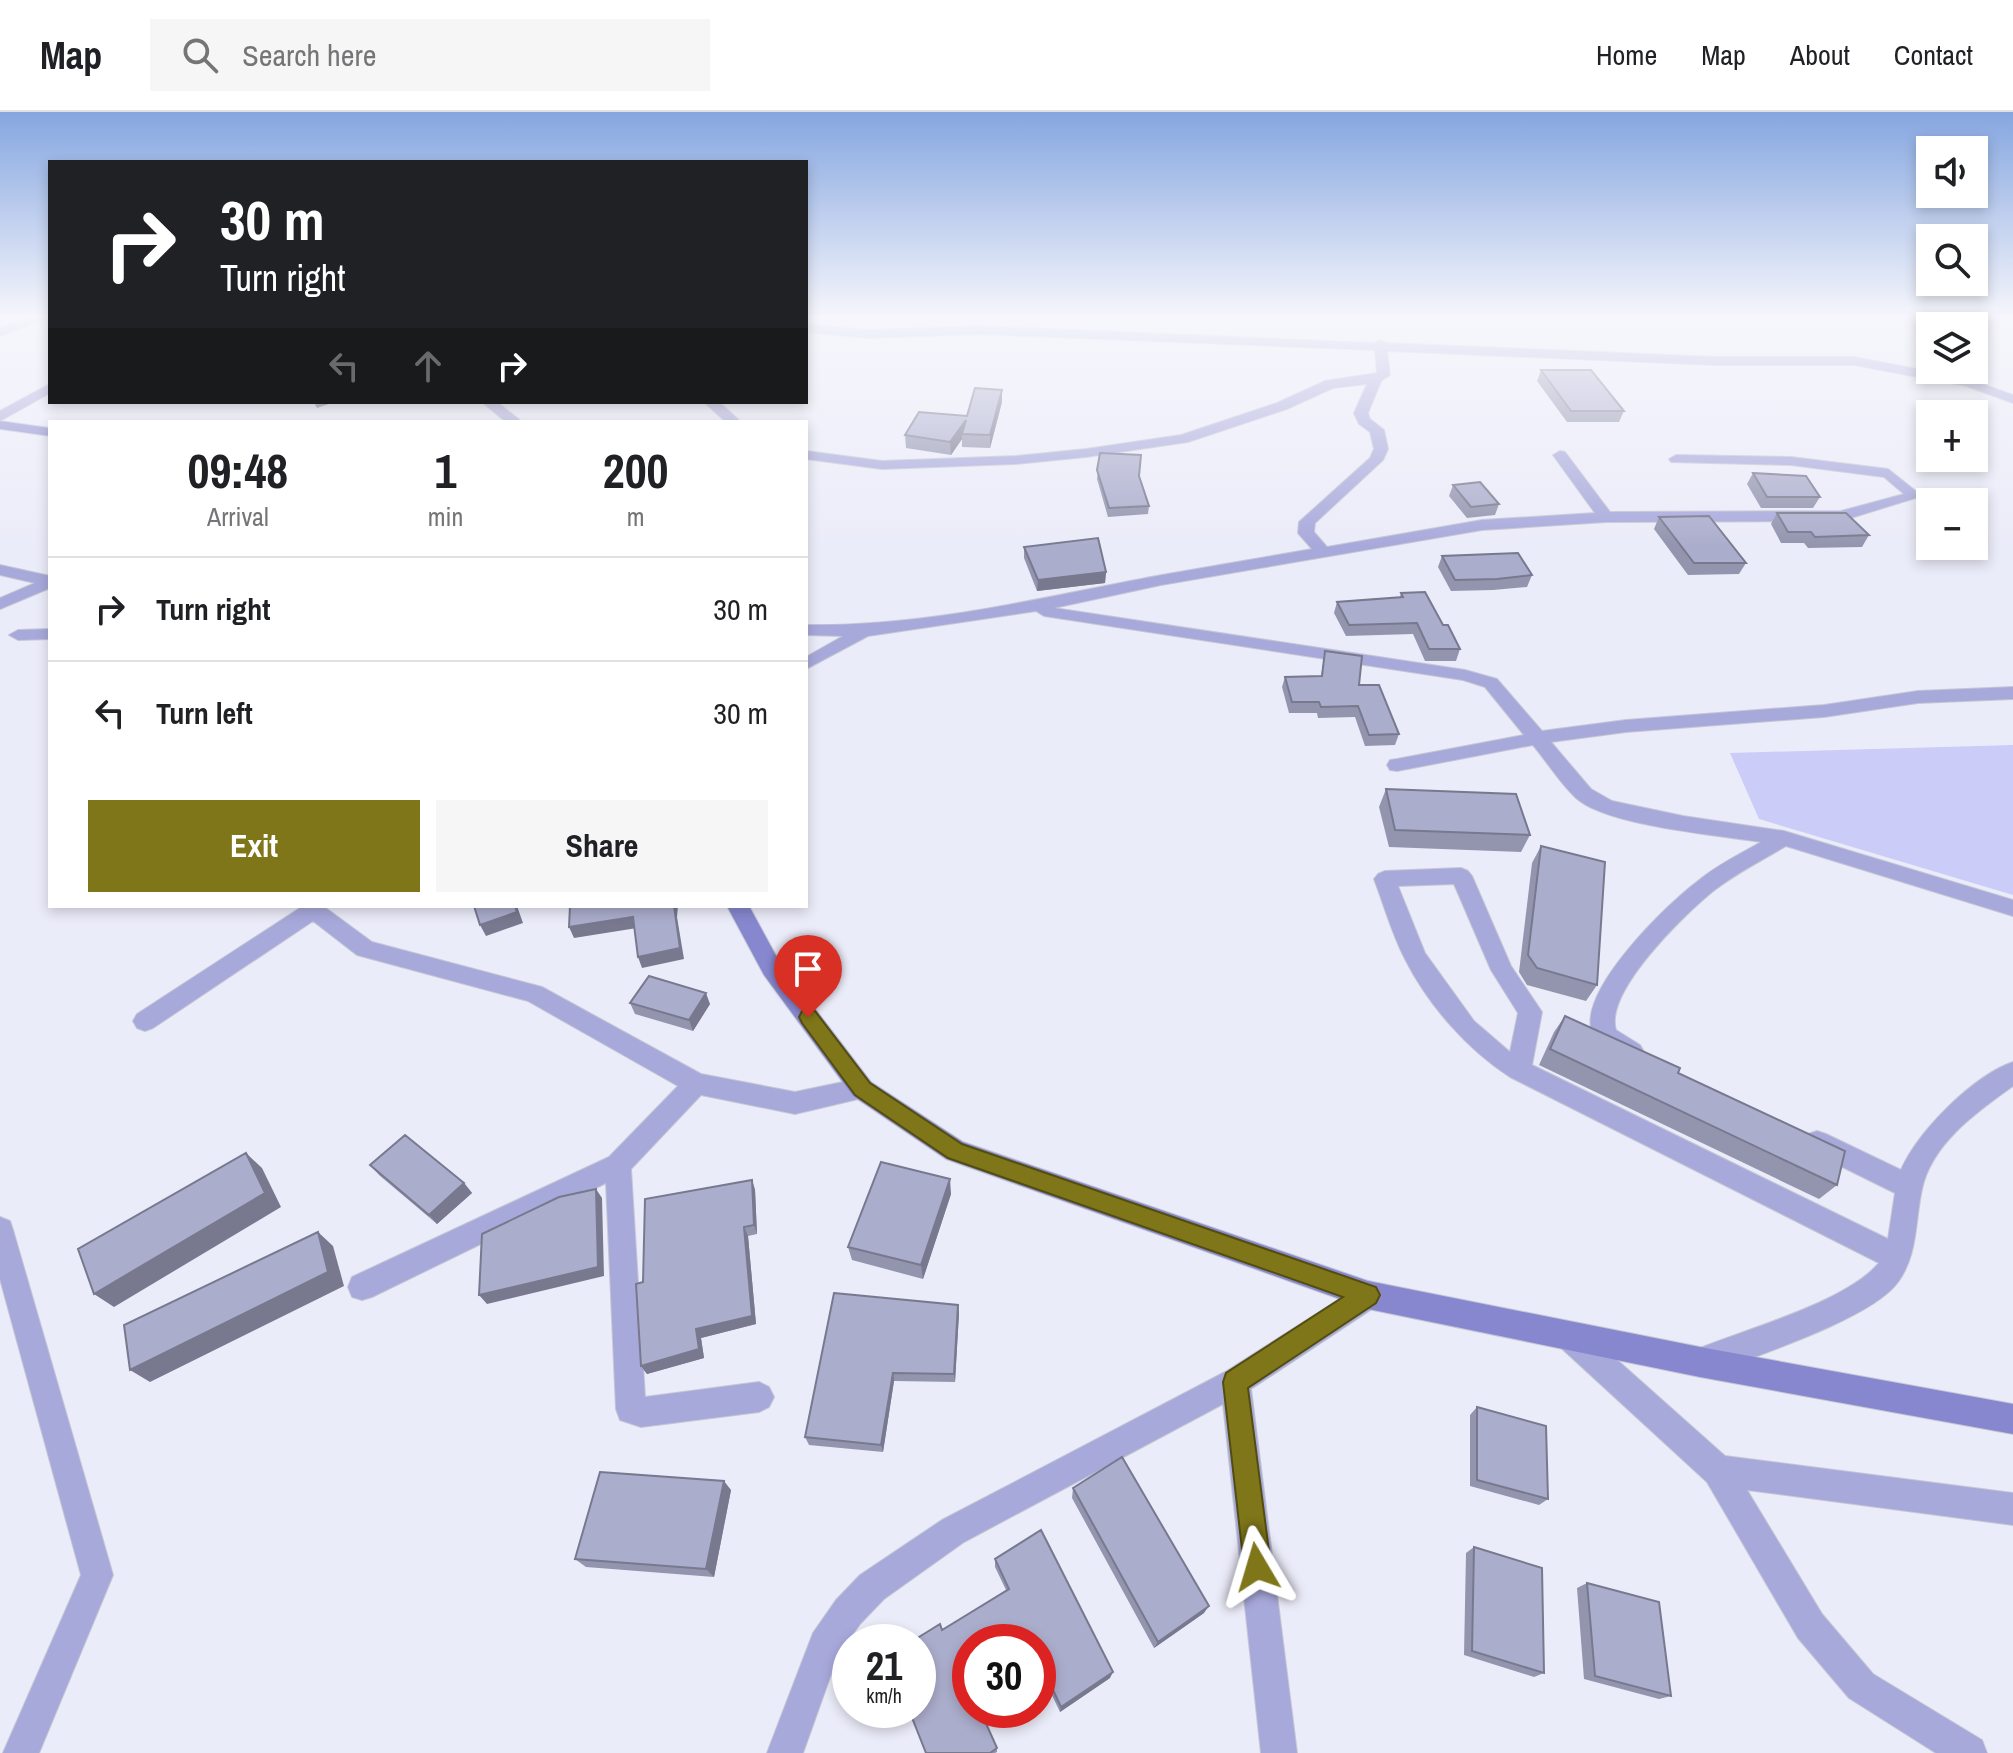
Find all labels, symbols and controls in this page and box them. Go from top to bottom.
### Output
search box [150,19,710,91]
text: Map [40,30,102,81]
icon: search [178,33,222,77]
text: Search here [242,35,376,75]
text: Home [1596,36,1657,74]
text: Map [1701,36,1746,74]
text: About [1790,36,1850,74]
text: Contact [1894,36,1973,74]
map controls [1916,136,1988,560]
button: sound [1916,136,1988,208]
text: 30 m [220,182,325,257]
icon: right [88,192,192,296]
button: search [1916,224,1988,296]
text: Turn right [220,254,345,302]
button: layers [1916,312,1988,384]
icon: left [322,344,366,388]
icon: ahead [406,344,450,388]
icon: right [490,344,534,388]
button: + [1916,400,1988,472]
text: 09:48 [188,438,288,503]
text: 1 [435,438,456,503]
text: 200 [603,438,668,503]
button: − [1916,488,1988,560]
text: Arrival [207,499,269,534]
text: min [428,499,463,534]
text: m [627,499,645,534]
icon: right [88,587,132,631]
text: Turn right [156,589,270,629]
text: 30 m [713,589,768,629]
icon: left [88,691,132,735]
text: Turn left [156,693,253,733]
text: 30 m [713,693,768,733]
button: Exit [88,800,420,892]
button: Share [436,800,768,892]
pin [774,935,842,1017]
icon: arrive [786,947,830,991]
position arrow [1215,1525,1299,1609]
speed limit sign: 30 [952,1624,1056,1728]
text: 21 [866,1639,902,1692]
text: km/h [866,1682,902,1709]

